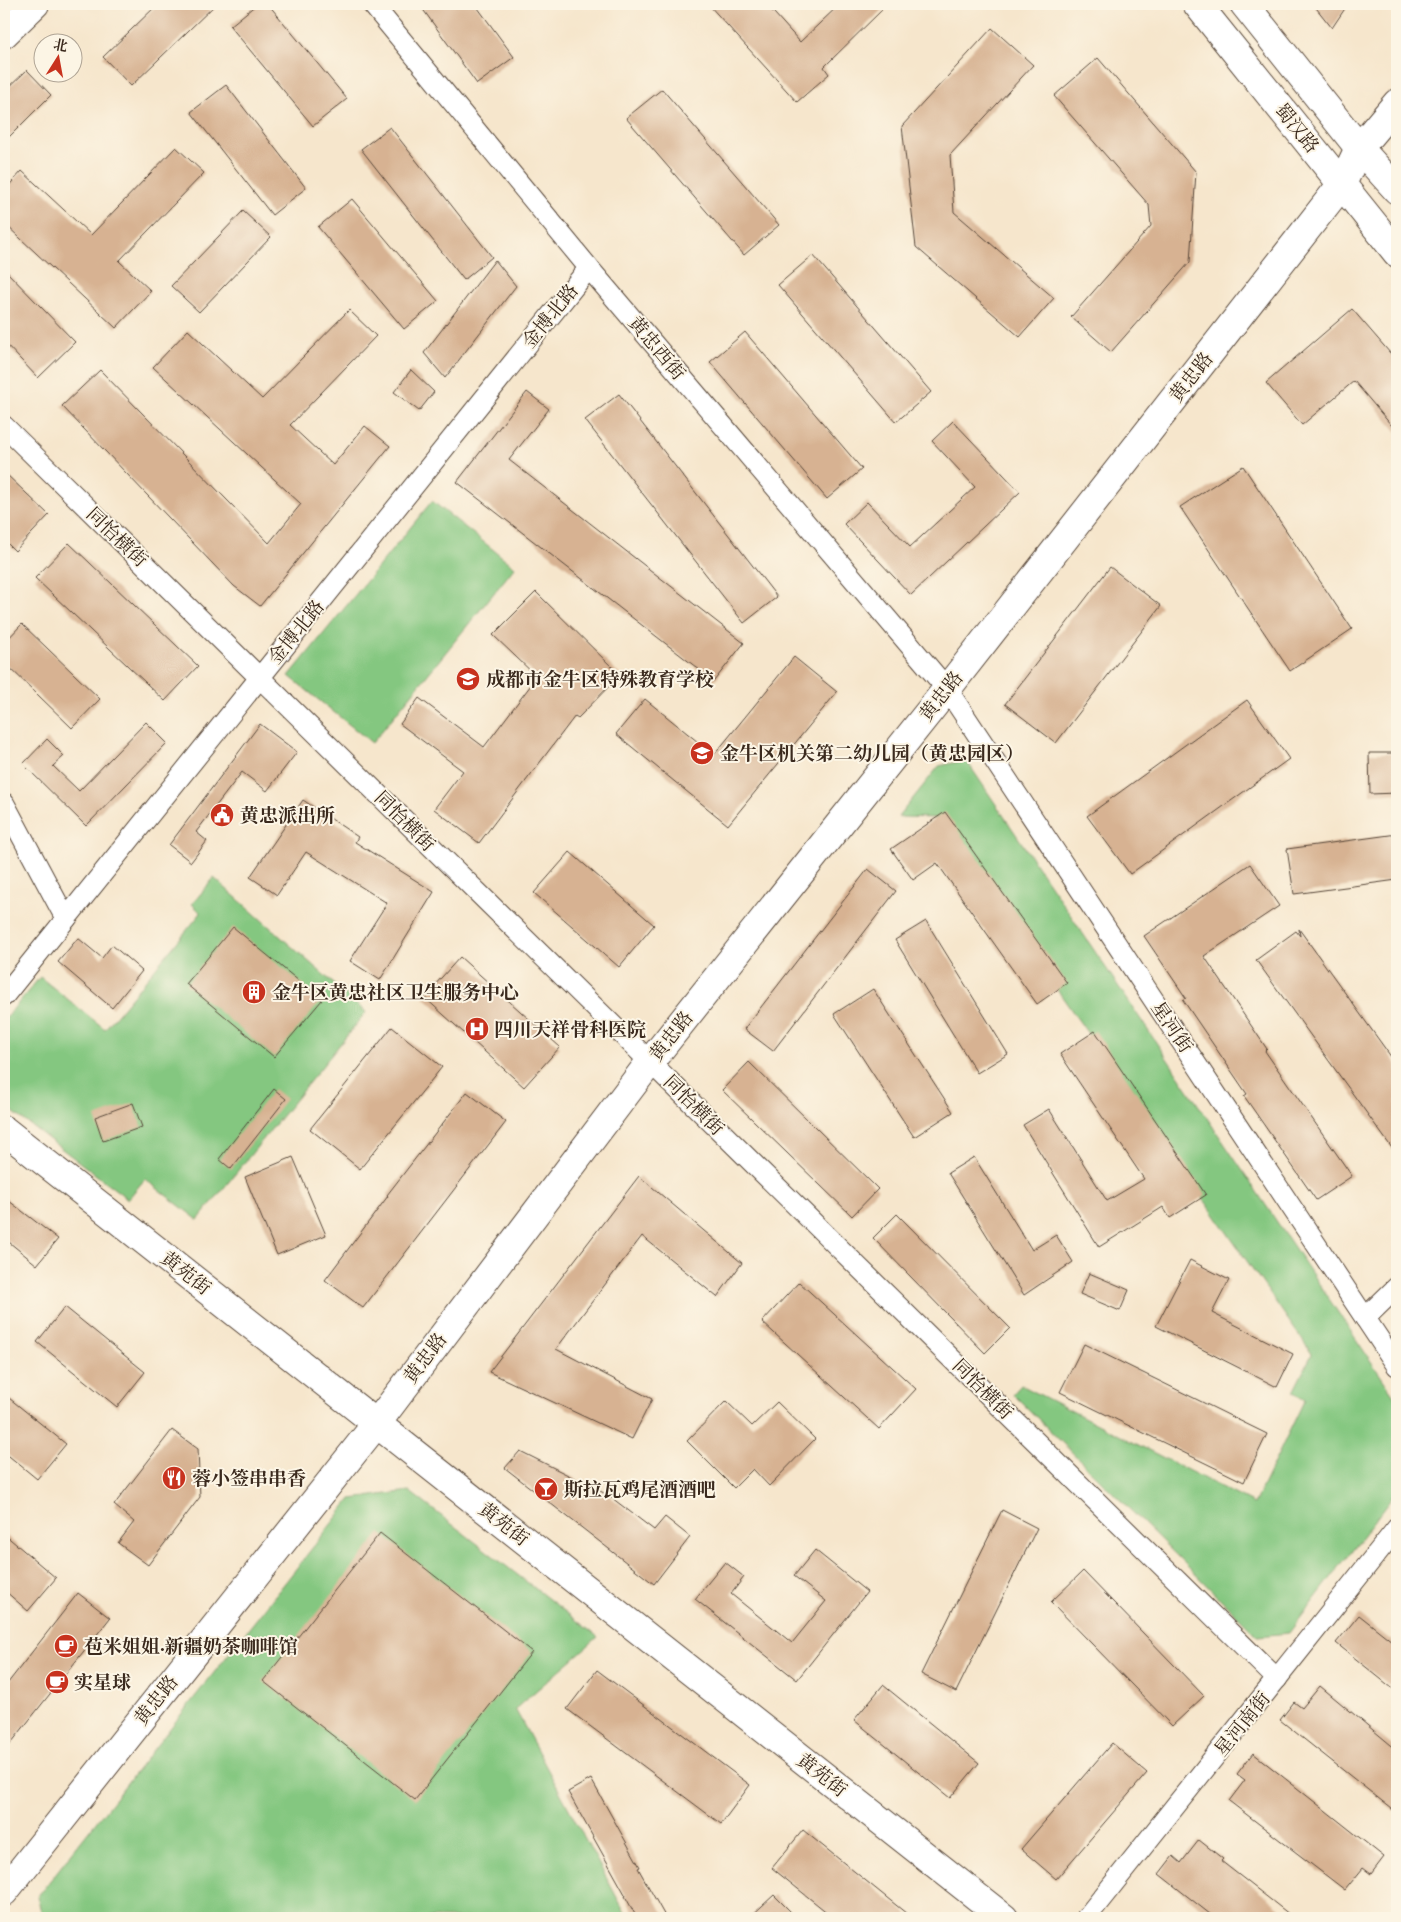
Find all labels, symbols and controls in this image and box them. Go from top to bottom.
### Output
north arrow [32,32,82,82]
text: 北 [52,35,69,55]
street label: 蜀汉路 [1269,98,1325,158]
street label: 金博北路 [516,279,584,353]
street label: 黄忠西街 [623,311,691,385]
street label: 黄忠路 [1164,347,1218,407]
street label: 同怡横街 [81,502,153,572]
street label: 金博北路 [262,595,330,669]
school or university icon: 成都市金牛区特殊教育学校 [455,666,481,692]
street label: 黄忠路 [914,666,968,726]
place label: 成都市金牛区特殊教育学校 [486,667,714,692]
school or university icon: 金牛区机关第二幼儿园（黄忠园区） [689,740,715,766]
place label: 金牛区机关第二幼儿园（黄忠园区） [720,741,1024,766]
street label: 同怡横街 [369,785,441,857]
public building icon: 黄忠派出所 [209,802,235,828]
place label: 黄忠派出所 [240,803,335,828]
building icon: 金牛区黄忠社区卫生服务中心 [241,979,267,1005]
place label: 金牛区黄忠社区卫生服务中心 [272,980,519,1005]
street label: 星河街 [1146,996,1198,1058]
street label: 黄忠路 [644,1006,698,1066]
hospital icon: 四川天祥骨科医院 [464,1016,490,1042]
place label: 四川天祥骨科医院 [494,1017,646,1042]
street label: 同怡横街 [658,1069,730,1141]
street label: 黄苑街 [156,1246,216,1300]
street label: 黄忠路 [398,1328,452,1388]
street label: 同怡横街 [947,1353,1019,1425]
restaurant icon: 蓉小签串串香 [161,1465,187,1491]
place label: 蓉小签串串香 [192,1466,306,1491]
bar icon: 斯拉瓦鸡尾酒酒吧 [533,1476,559,1502]
place label: 斯拉瓦鸡尾酒酒吧 [564,1477,716,1502]
street label: 黄苑街 [474,1497,534,1551]
cafe icon: 苞米姐姐·新疆奶茶咖啡馆 [53,1633,79,1659]
place label: 苞米姐姐·新疆奶茶咖啡馆 [84,1634,298,1659]
cafe icon: 实星球 [44,1669,70,1695]
place label: 实星球 [74,1670,131,1695]
street label: 黄忠路 [129,1670,183,1730]
street label: 星河南街 [1208,1687,1276,1761]
street label: 黄苑街 [792,1748,852,1802]

